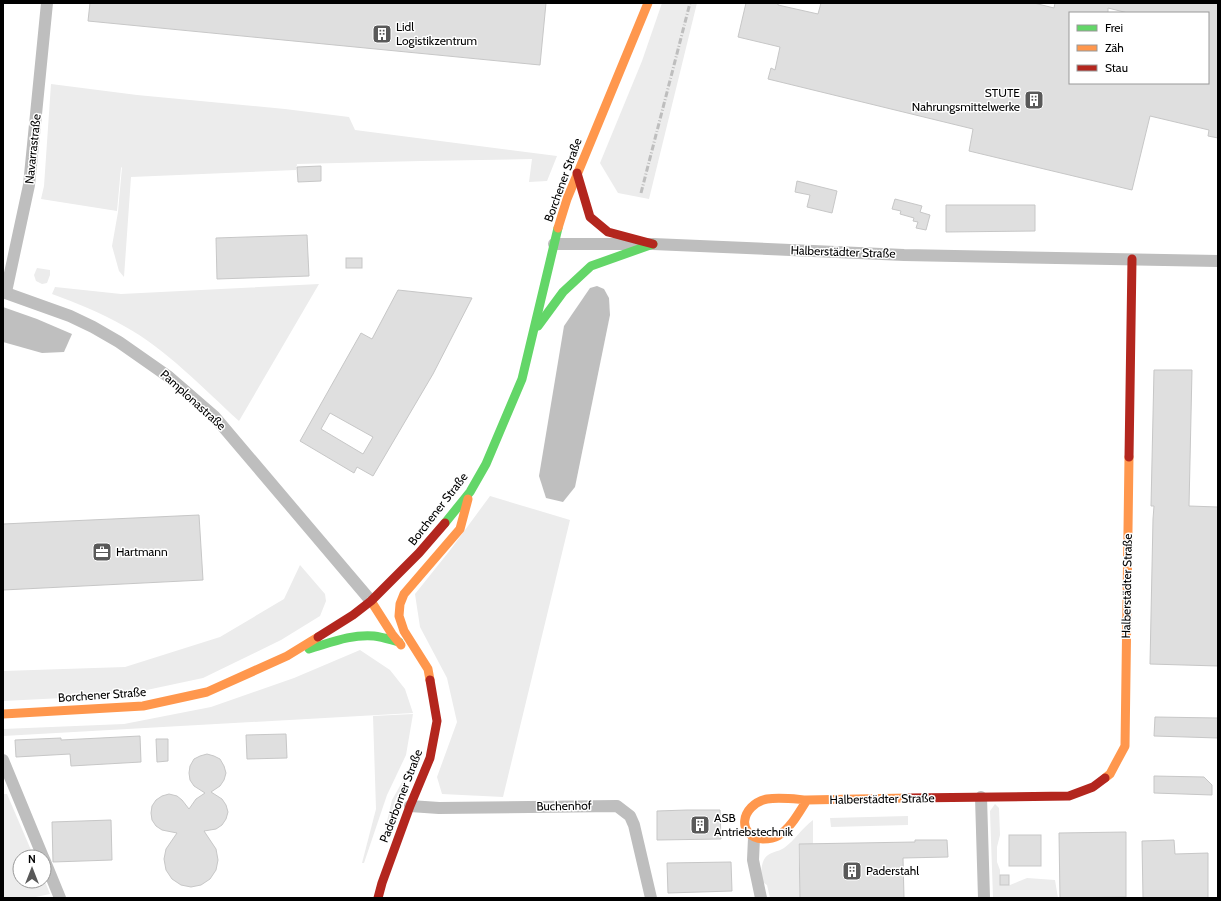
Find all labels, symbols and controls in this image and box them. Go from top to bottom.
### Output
legend [1069,12,1209,84]
place label: Lidl Logistikzentrum [396,19,477,48]
text: Frei [1105,20,1123,35]
building icon: Lidl Logistikzentrum [371,23,393,45]
text: Zäh [1105,40,1124,55]
text: Stau [1105,60,1128,75]
place label: STUTE Nahrungsmittelwerke [912,85,1020,114]
building icon: STUTE Nahrungsmittelwerke [1023,89,1045,111]
street label: Navarrastraße [21,113,44,185]
street label: Borchener Straße [540,136,585,224]
street label: Halberstädter Straße [790,242,896,261]
street label: Pamplonastraße [157,366,229,433]
street label: Borchener Straße [405,469,471,548]
street label: Halberstädter Straße [1118,533,1135,639]
office icon: Hartmann [91,541,113,563]
place label: Hartmann [116,544,168,559]
street label: Borchener Straße [57,684,146,705]
street label: Paderborner Straße [376,747,425,845]
street label: Halberstädter Straße [829,790,935,807]
street label: Buchenhof [536,798,592,813]
place label: ASB Antriebstechnik [714,810,794,839]
building icon: ASB Antriebstechnik [689,814,711,836]
north arrow [12,849,52,889]
text: N [28,852,36,866]
building icon: Paderstahl [841,860,863,882]
place label: Paderstahl [866,863,919,878]

